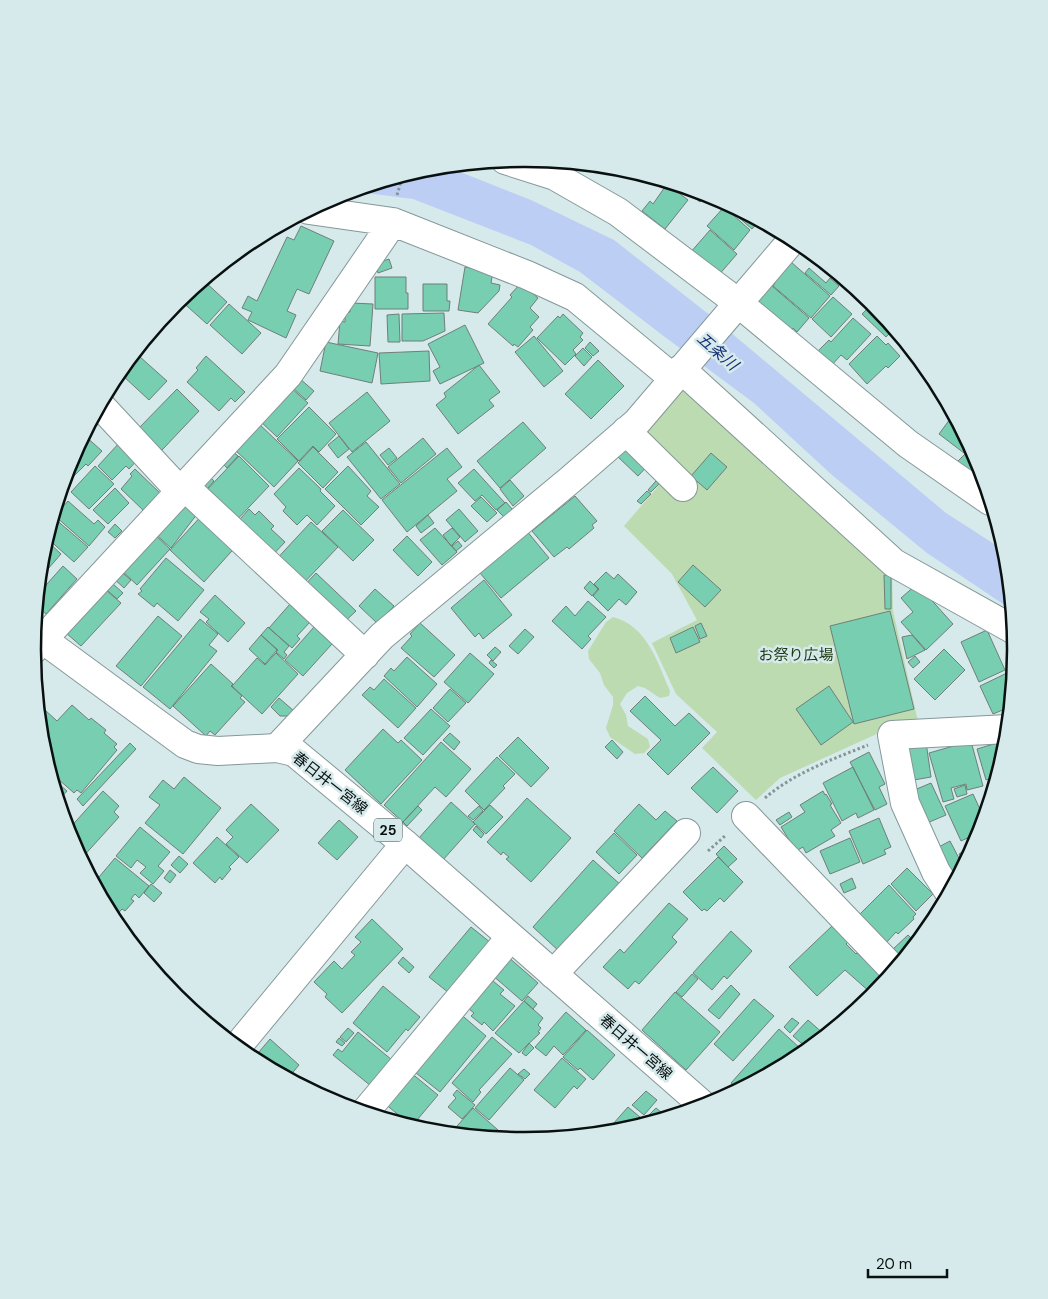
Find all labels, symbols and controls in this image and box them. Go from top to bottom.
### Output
water label: 五条川 [693,328,744,376]
park label: お祭り広場 [758,645,834,665]
street label: 春日井一宮線 [288,747,372,819]
road number: 25 [374,818,402,842]
street label: 春日井一宮線 [595,1010,677,1084]
scale bar [868,1246,947,1278]
text: 20 m [876,1254,912,1274]

